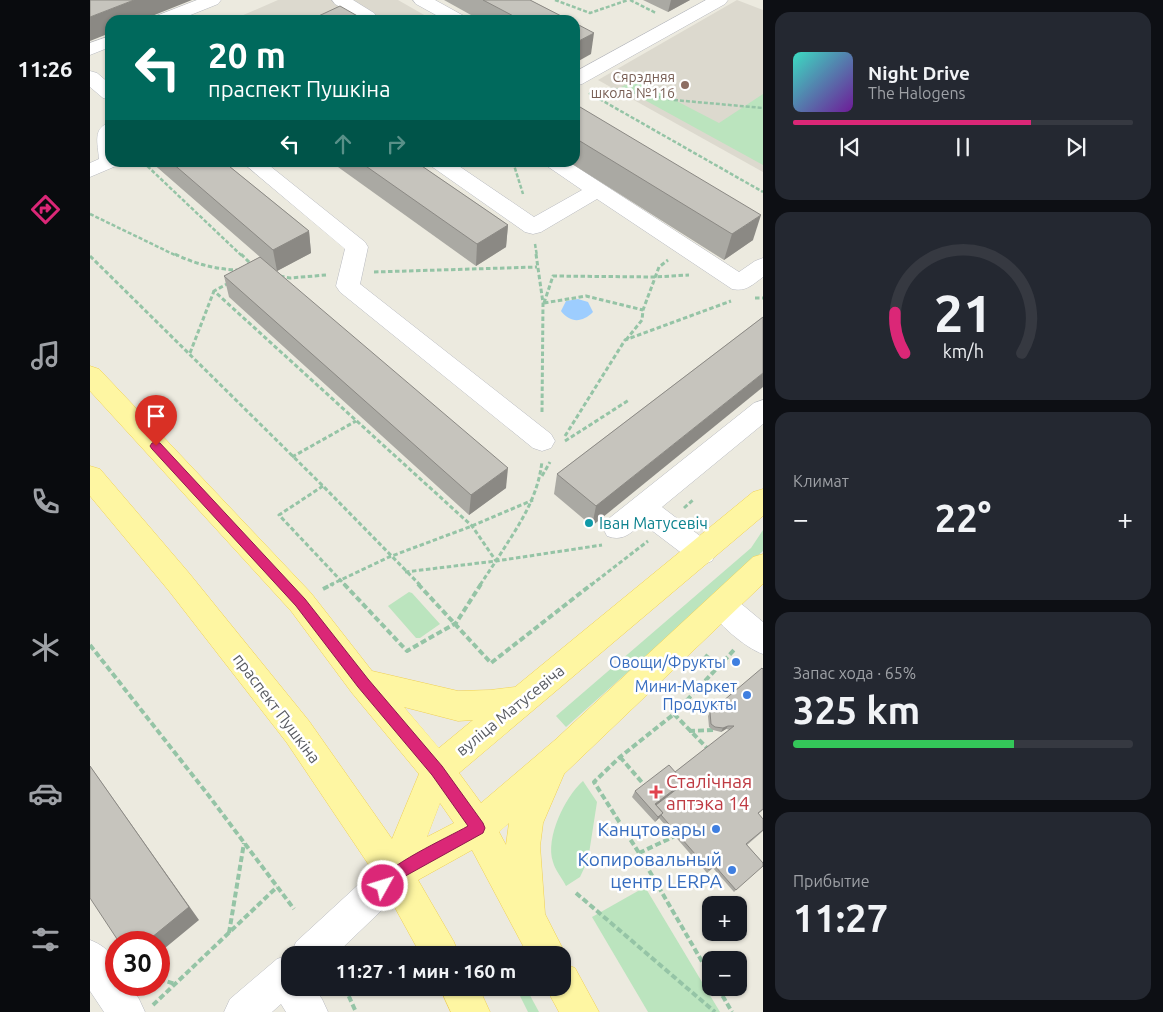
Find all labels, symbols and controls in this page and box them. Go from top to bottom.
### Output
icon: left [125,35,190,100]
text: 20 m [208,35,286,75]
text: 11:26 [17,56,73,81]
text: Night Drive [868,62,970,84]
place label: Сярэдняя школа №116 [591,69,675,101]
text: праспект Пушкіна [208,76,390,101]
marker: Сярэдняя школа №116 [679,79,691,91]
text: The Halogens [868,84,966,102]
icon: left [276,130,304,158]
icon: ahead [329,130,357,158]
icon: right [382,130,410,158]
icon: previous [836,133,864,161]
icon: pause [949,133,977,161]
icon: next [1062,133,1090,161]
icon: directions [28,192,63,227]
text: 21 [934,284,992,342]
icon: music [28,338,63,373]
text: km/h [942,341,984,361]
pin [135,395,177,446]
icon: arrive [142,402,170,430]
text: Климат [793,472,849,490]
icon: phone [28,484,63,519]
text: 22° [935,497,991,539]
text: − [793,503,809,534]
text: + [1117,503,1133,534]
place label: Іван Матусевіч [599,514,708,532]
marker: Іван Матусевіч [583,517,595,529]
icon: climate [28,630,63,665]
street label: праспект Пушкіна [230,650,324,766]
place label: Овощи/Фрукты [609,653,726,671]
marker: Овощи/Фрукты [730,656,742,668]
street label: вуліца Матусевіча [452,661,568,759]
text: Запас хода · 65% [793,664,916,682]
place label: Мини-Маркет Продукты [635,677,737,713]
marker: Мини-Маркет Продукты [741,689,753,701]
text: 325 km [793,689,920,731]
place label: Сталічная аптэка 14 [666,770,752,814]
icon: car [28,776,63,811]
marker: Сталічная аптэка 14 [650,786,662,798]
place label: Канцтовары [598,818,706,840]
marker: Канцтовары [710,823,722,835]
place label: Копировальный центр LERPA [577,848,723,892]
position arrow [356,859,408,911]
marker: Копировальный центр LERPA [726,864,738,876]
text: Прибытие [793,872,870,890]
map controls [702,896,747,996]
button: + [702,896,747,941]
text: 11:27 [793,897,888,939]
icon: filters [28,922,63,957]
speed limit sign: 30 [105,931,170,996]
button: − [702,951,747,996]
text: 11:27 · 1 мин · 160 m [336,960,516,982]

